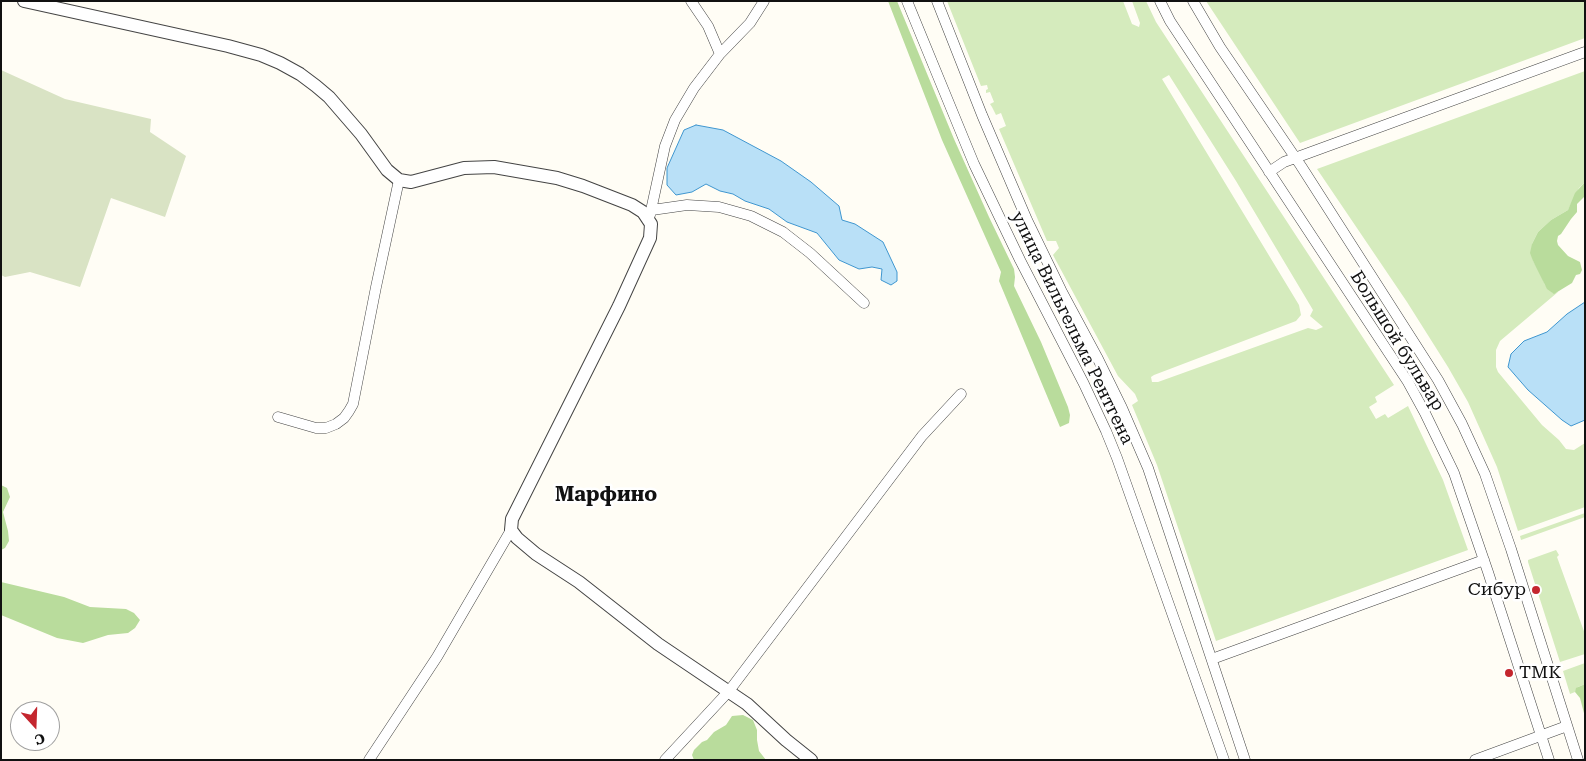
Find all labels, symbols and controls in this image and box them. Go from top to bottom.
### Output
street label: улица Вильгельма Рентгена [1006,208,1138,448]
street label: Большой бульвар [1345,267,1449,415]
district label: Марфино [555,483,657,507]
place label: Сибур [1468,579,1526,601]
marker: Сибур [1530,584,1542,596]
place label: ТМК [1519,662,1561,684]
marker: ТМК [1503,667,1515,679]
north arrow [10,701,60,751]
text: С [32,730,47,748]

